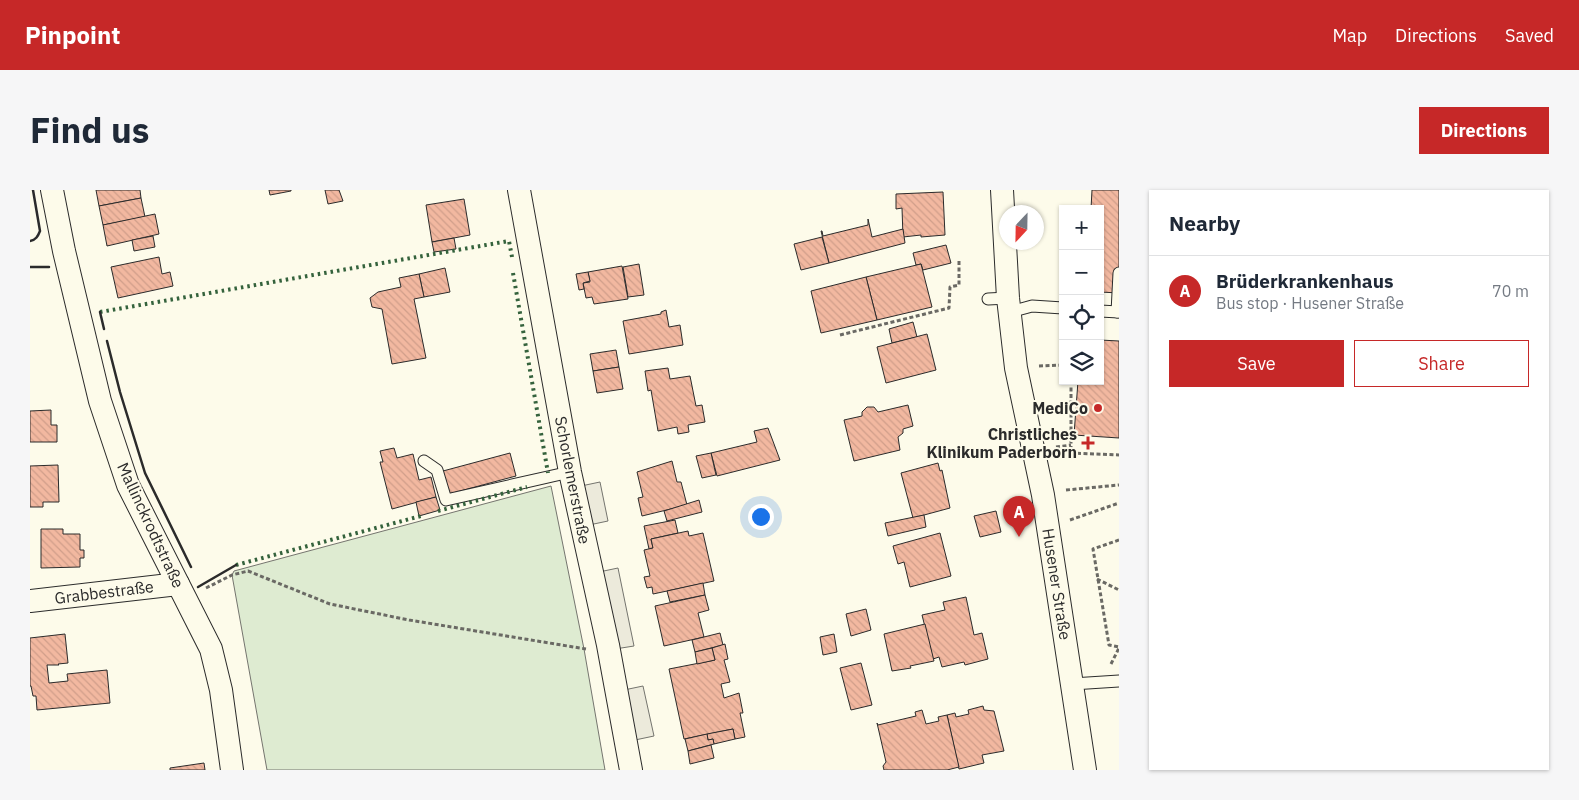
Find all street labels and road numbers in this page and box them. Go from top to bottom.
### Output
street label: Schorlemerstraße [551,414,595,546]
street label: Mallinckrodtstraße [113,459,189,591]
street label: Husener Straße [1038,527,1076,641]
street label: Grabbestraße [53,576,155,608]

